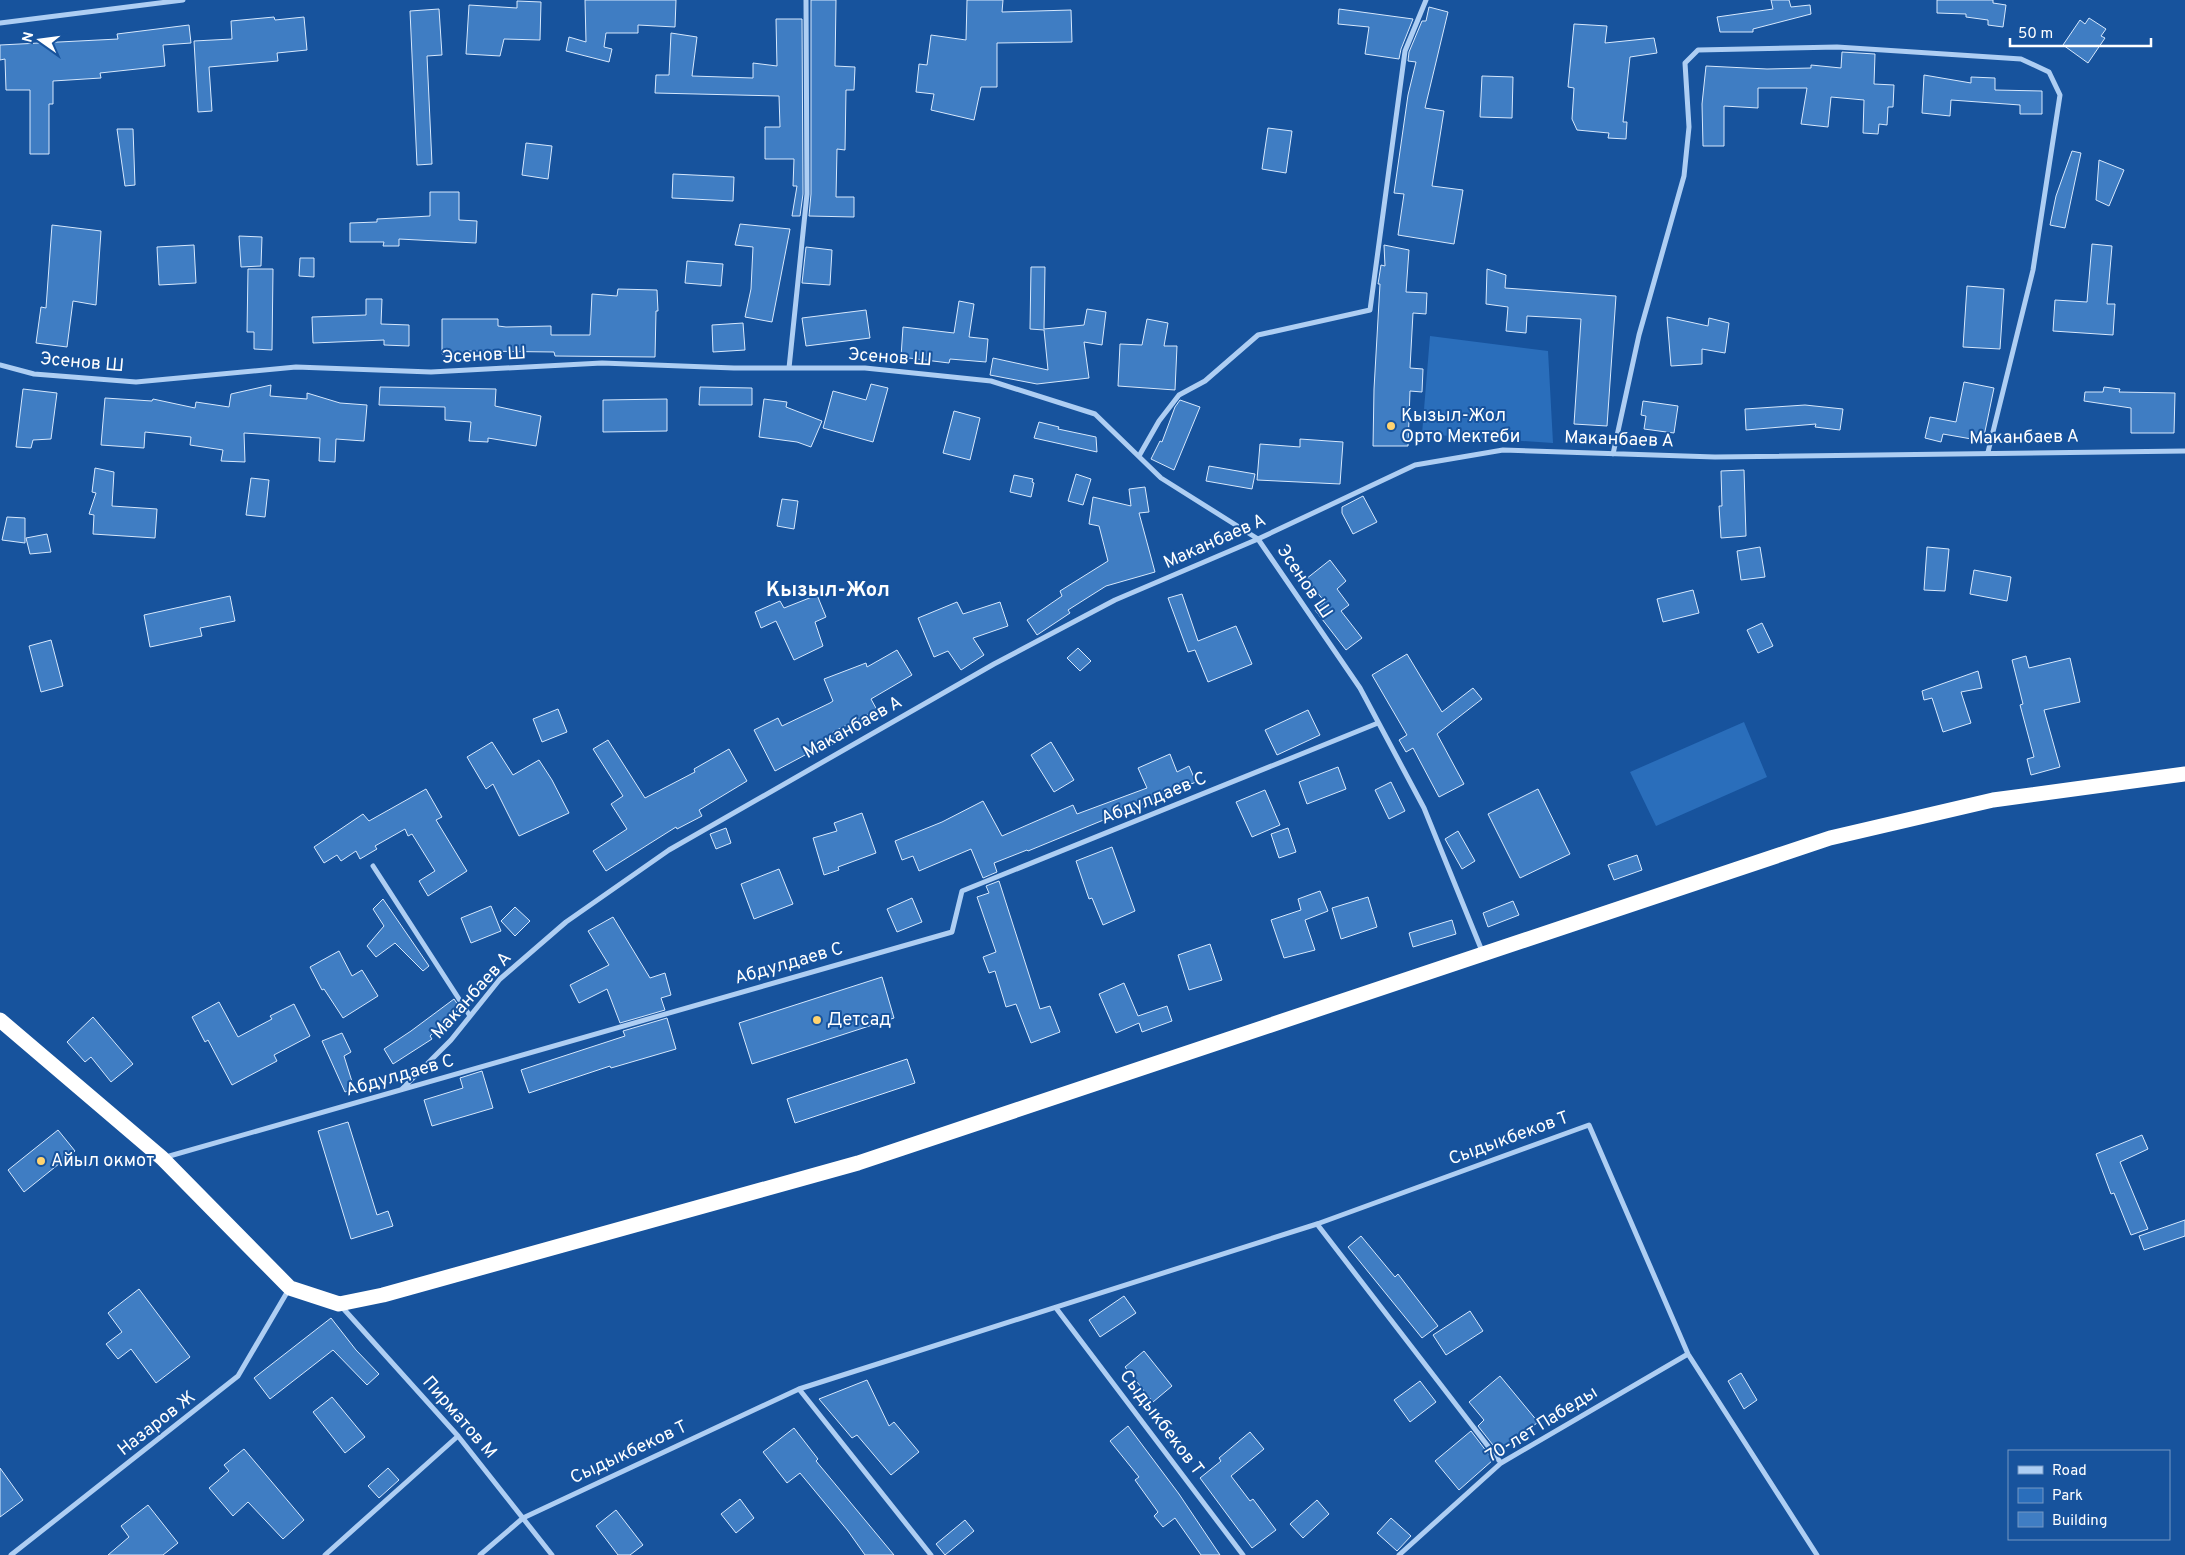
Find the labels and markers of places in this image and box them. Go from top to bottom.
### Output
place label: Кызыл-Жол Орто Мектеби [1401,405,1520,449]
marker: Кызыл-Жол Орто Мектеби [1385,420,1397,432]
place label: Детсад [827,1009,891,1032]
marker: Детсад [811,1014,823,1026]
place label: Айыл окмот [51,1150,154,1173]
marker: Айыл окмот [35,1155,47,1167]

